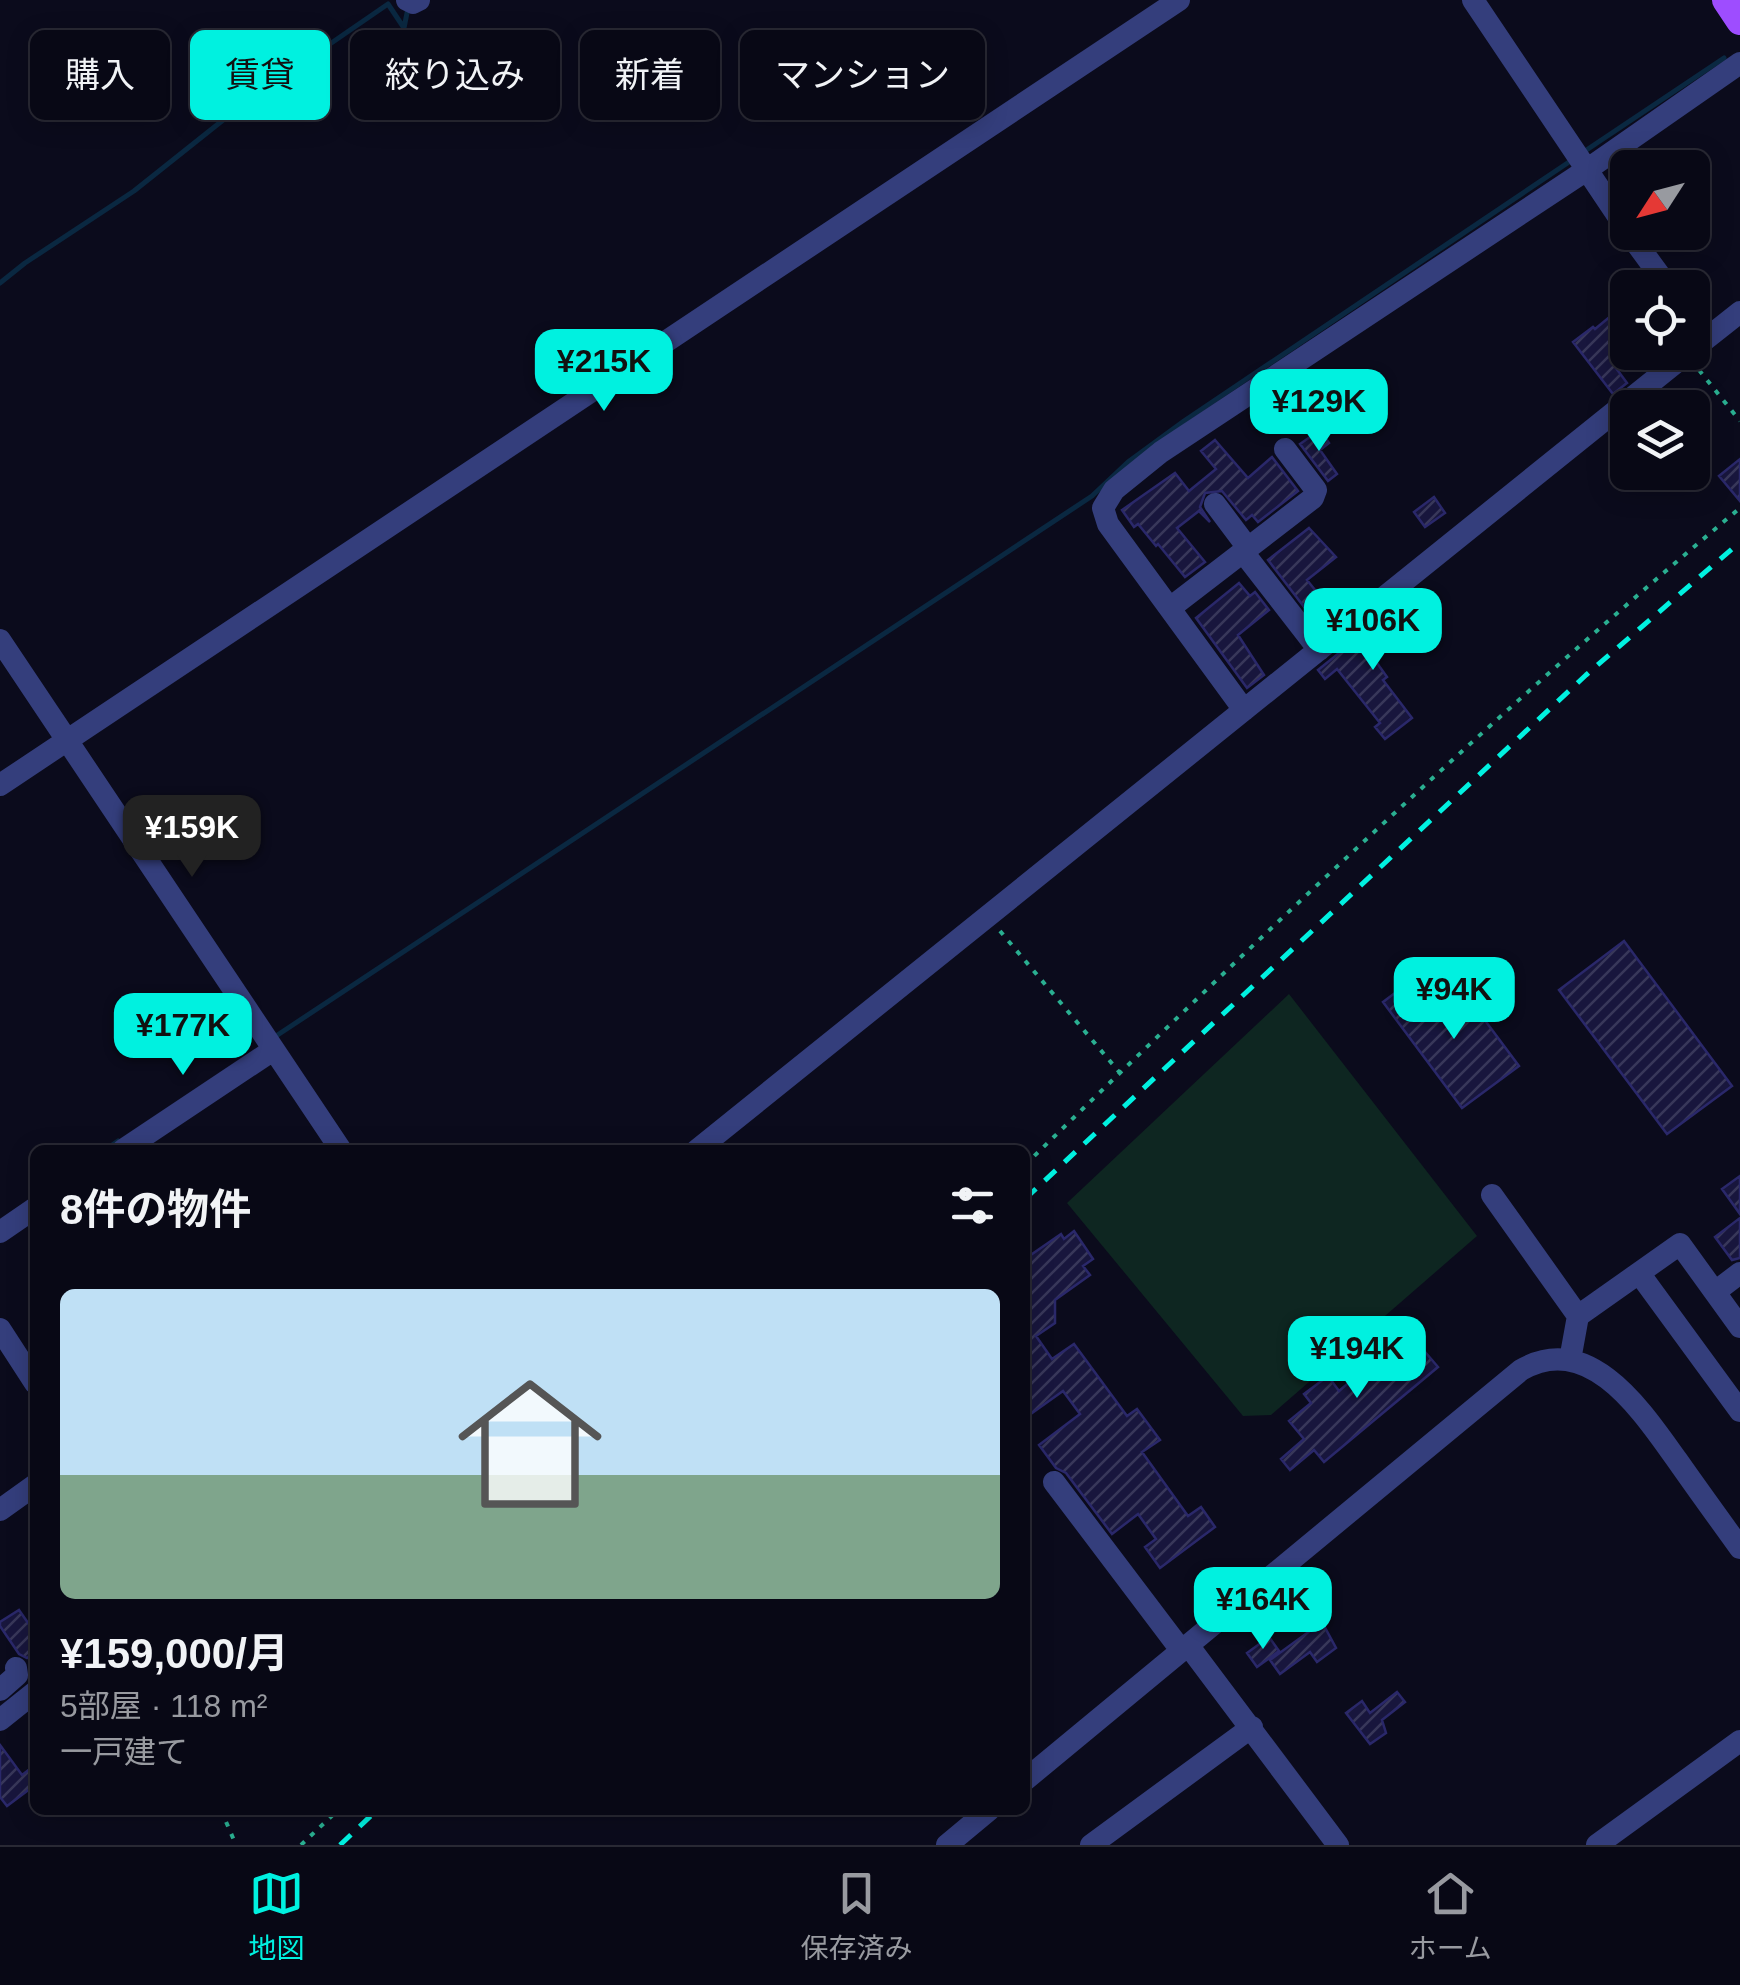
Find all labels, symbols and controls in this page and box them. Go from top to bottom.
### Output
chip: 購入 [30,30,170,120]
chip: 賃貸 [190,30,330,120]
chip: 絞り込み [350,30,560,120]
chip: 新着 [580,30,720,120]
chip: マンション [740,30,985,120]
north arrow [1610,150,1710,250]
map controls [1610,150,1710,490]
button: locate [1610,270,1710,370]
pin: ¥215K [534,329,674,414]
text: ¥215K [557,343,651,379]
pin: ¥129K [1249,369,1389,454]
text: ¥129K [1272,383,1366,419]
button: layers [1610,390,1710,490]
pin: ¥106K [1303,588,1443,673]
text: ¥106K [1326,602,1420,638]
pin: ¥159K [122,795,262,880]
text: ¥159K [145,809,239,845]
pin: ¥94K [1395,957,1513,1042]
text: ¥94K [1416,971,1492,1007]
pin: ¥177K [113,993,253,1078]
text: ¥177K [136,1007,230,1043]
icon: filters [945,1178,1000,1233]
text: 8件の物件 [60,1186,251,1233]
pin: ¥194K [1287,1316,1427,1401]
text: ¥194K [1310,1330,1404,1366]
icon: home [440,1354,620,1534]
pin: ¥164K [1193,1567,1333,1652]
text: ¥164K [1216,1581,1310,1617]
text: ¥159,000/月 [60,1630,289,1677]
text: 5部屋 · 118 m² [60,1688,267,1724]
text: 一戸建て [60,1734,188,1770]
tab: 地図 [248,1866,304,1966]
tab: 保存済み [800,1866,912,1966]
tab: ホーム [1409,1866,1492,1966]

